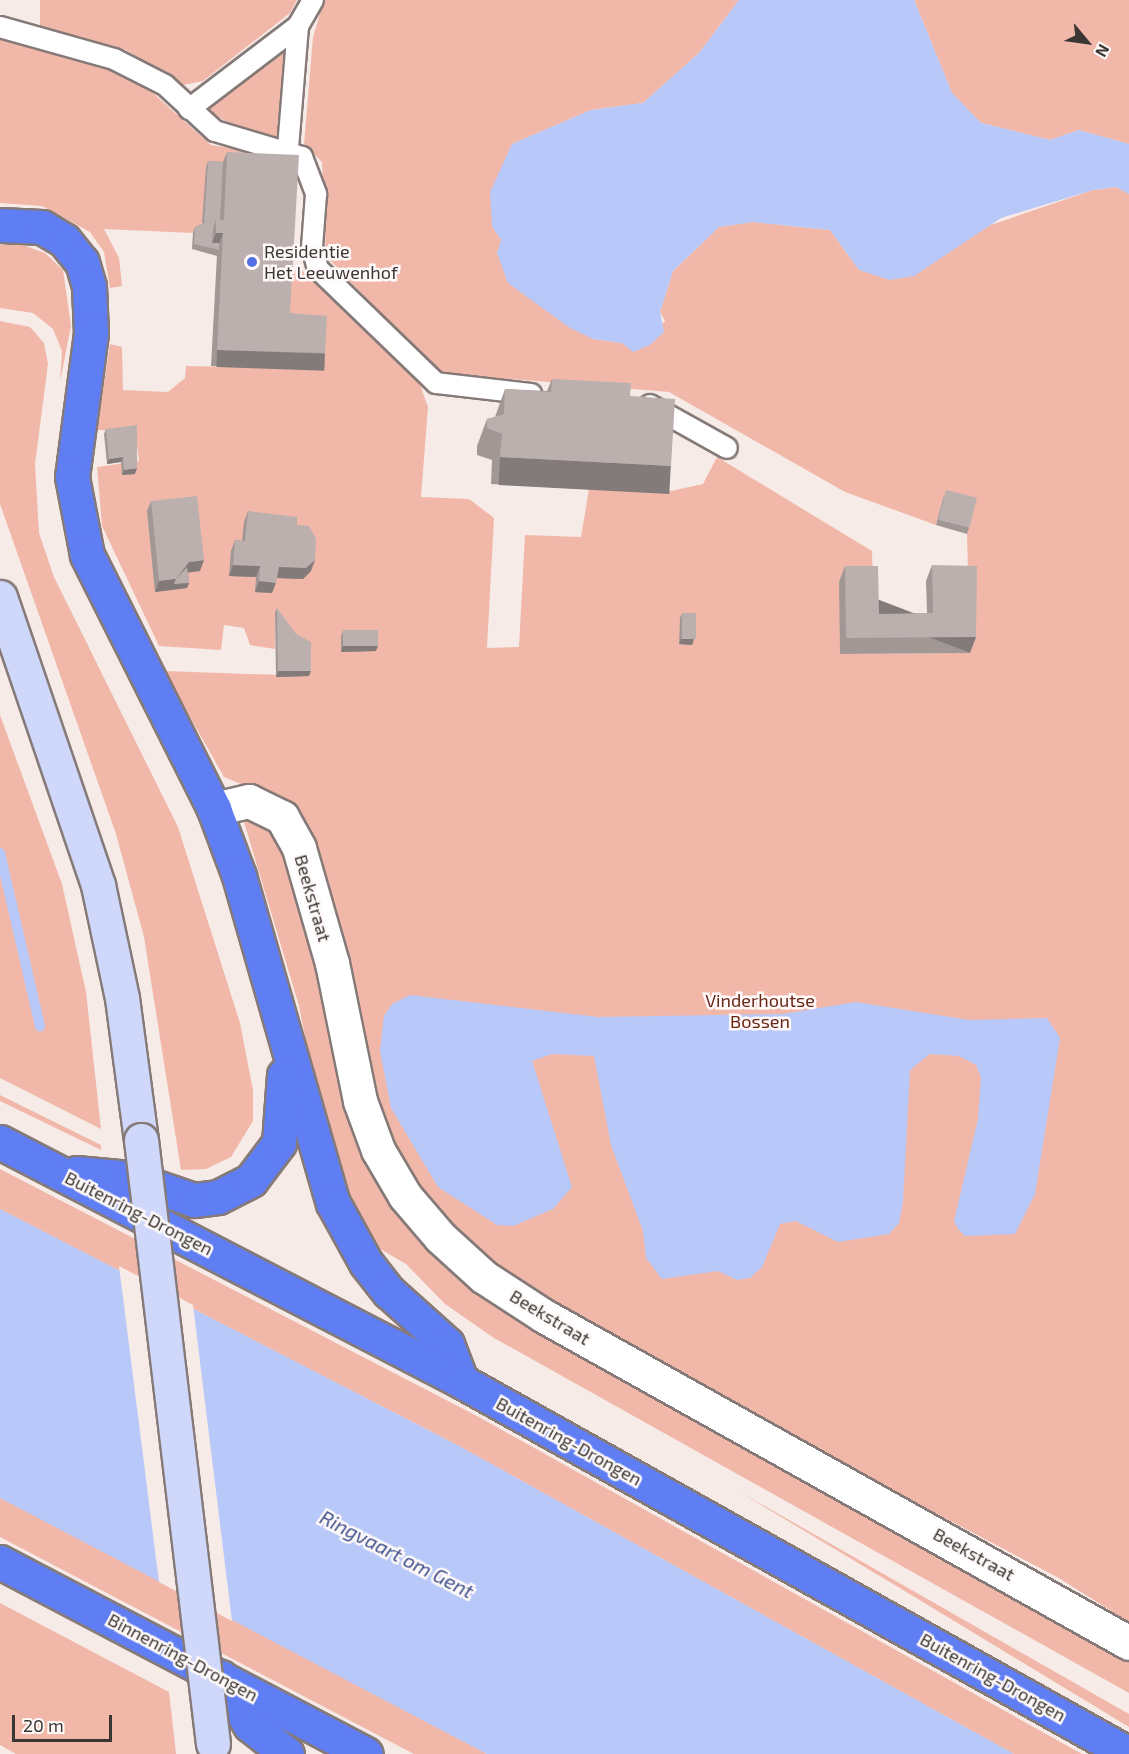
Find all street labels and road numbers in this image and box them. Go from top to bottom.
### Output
street label: Beekstraat [290,852,336,944]
street label: Buitenring-Drongen [62,1166,216,1260]
street label: Beekstraat [506,1285,594,1349]
street label: Buitenring-Drongen [493,1392,645,1490]
street label: Beekstraat [930,1523,1018,1585]
street label: Binnenring-Drongen [104,1608,262,1706]
street label: Buitenring-Drongen [917,1628,1069,1726]

